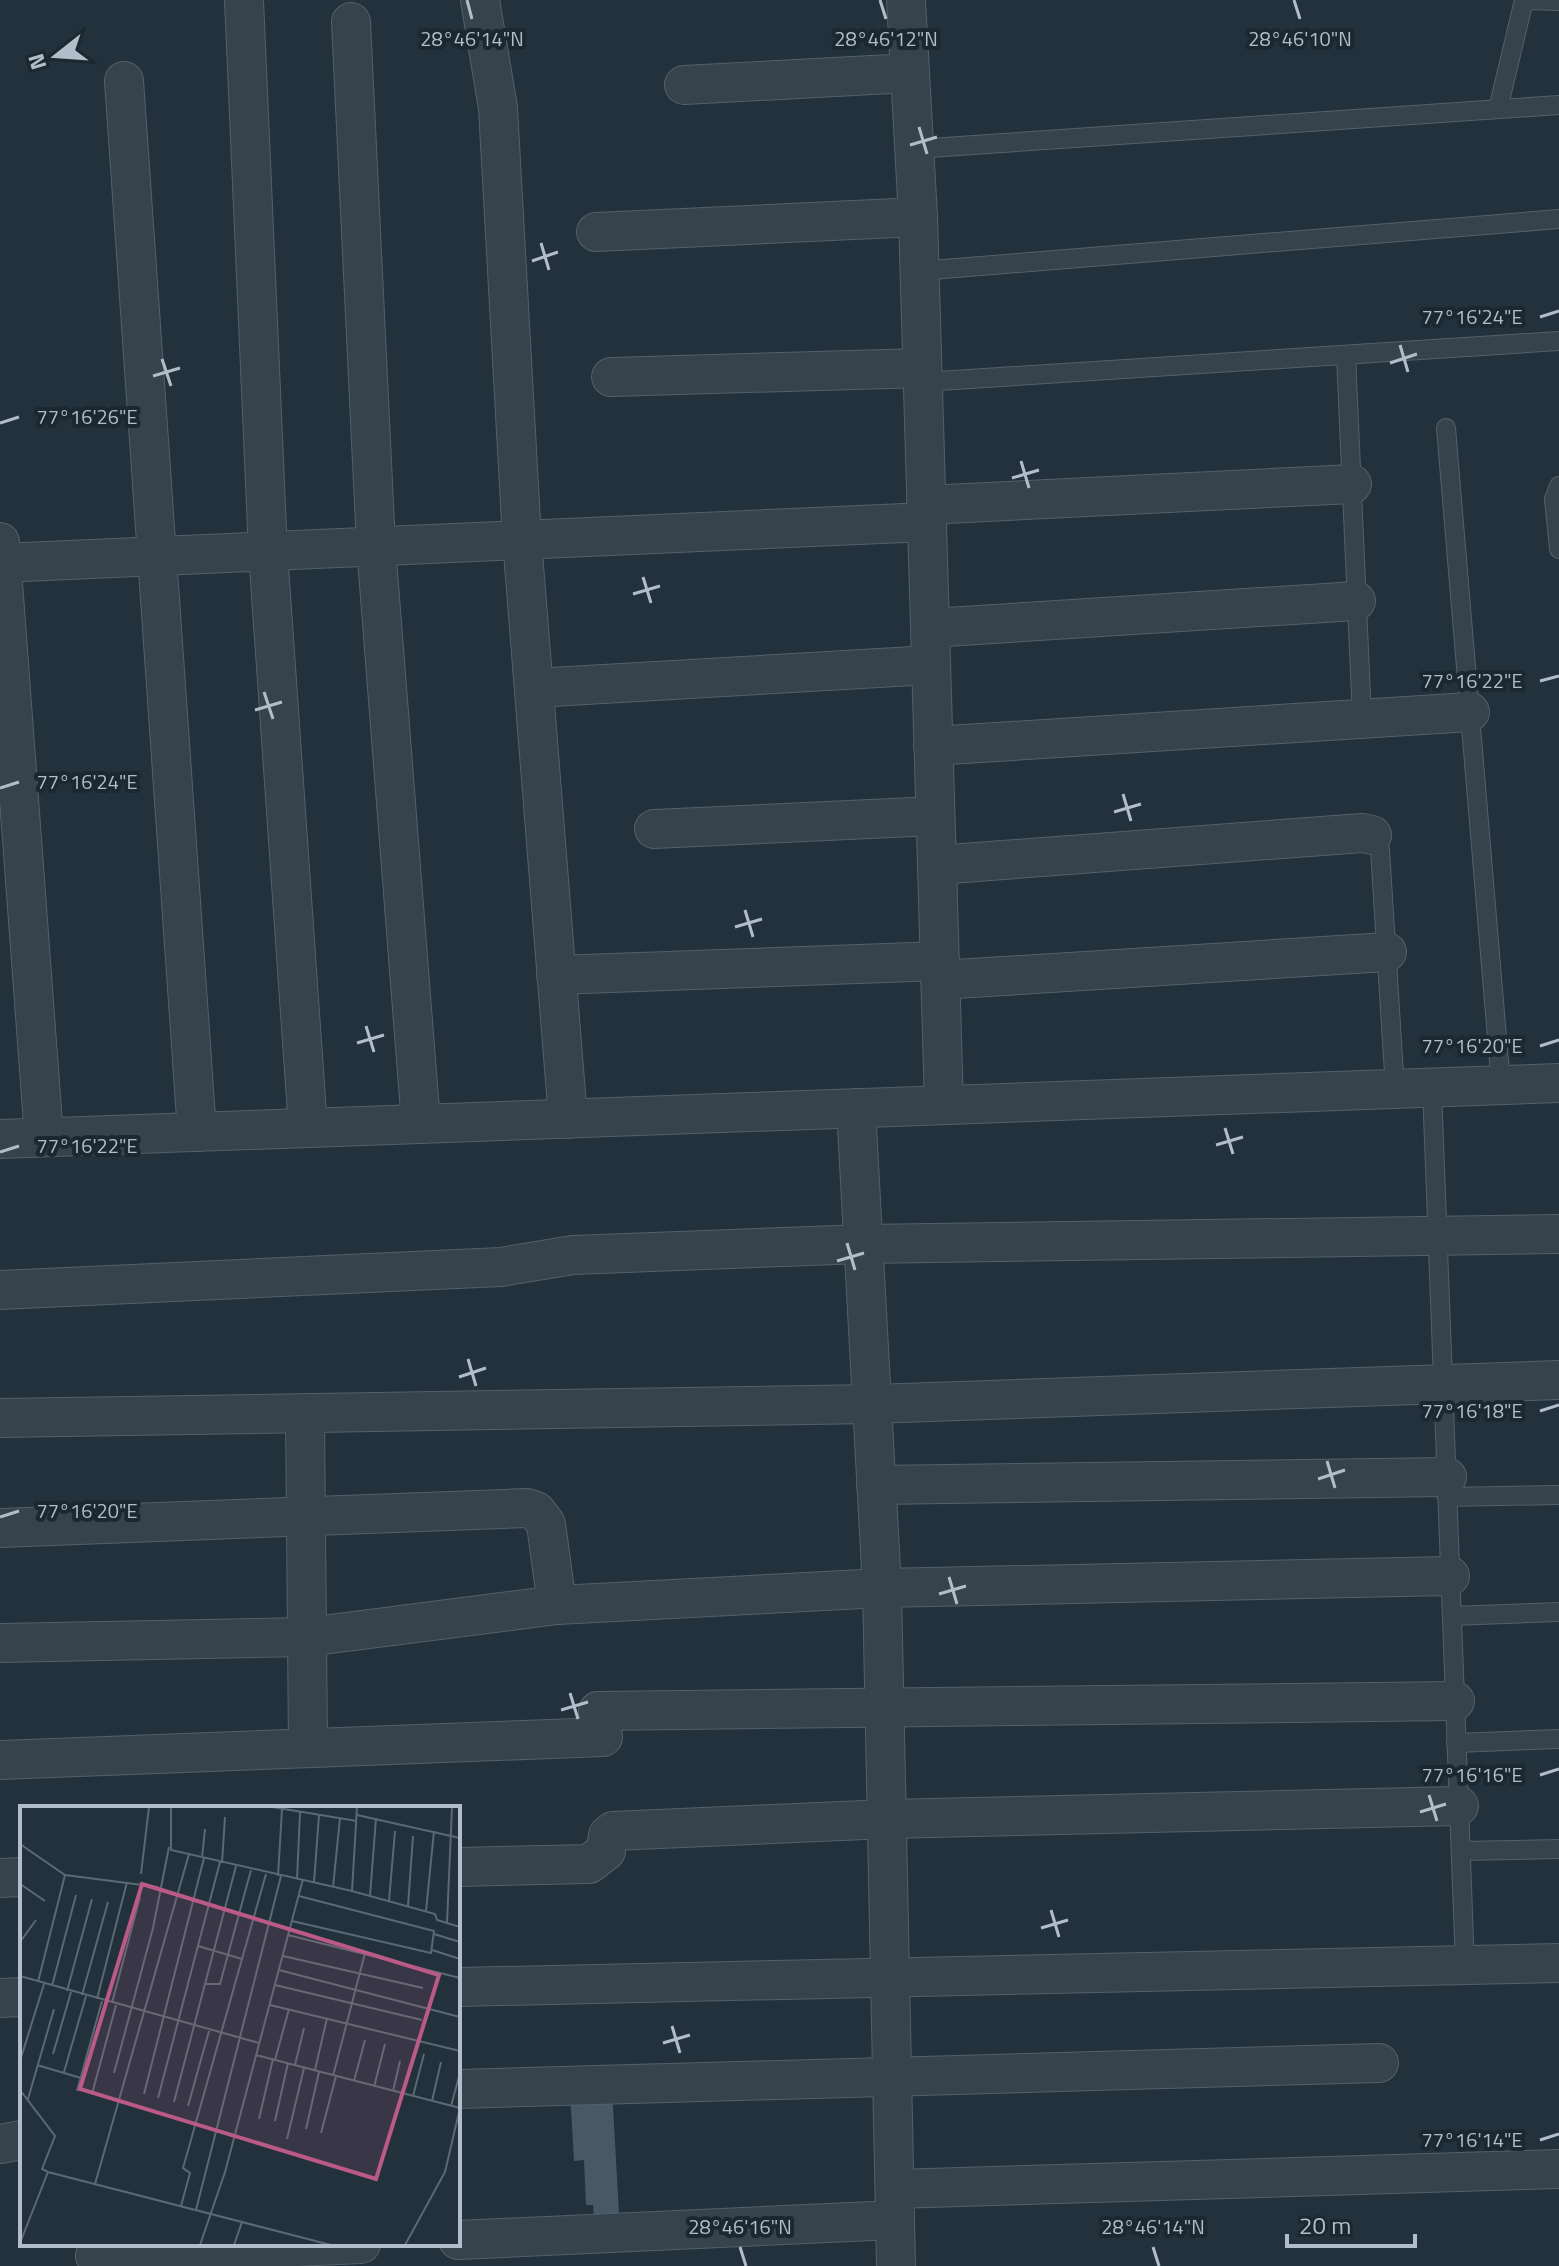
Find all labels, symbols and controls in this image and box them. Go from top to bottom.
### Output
north arrow [16,16,96,96]
text: 28°46'14"N [420,23,524,54]
text: 28°46'12"N [834,23,938,54]
text: 28°46'10"N [1248,23,1352,54]
text: N [18,50,55,74]
text: 77°16'24"E [1421,301,1523,332]
text: 77°16'26"E [36,401,138,432]
text: 77°16'22"E [1421,665,1523,696]
text: 77°16'24"E [36,766,138,797]
text: 77°16'20"E [1421,1030,1523,1061]
text: 77°16'22"E [36,1130,138,1161]
text: 77°16'18"E [1421,1395,1523,1426]
text: 77°16'20"E [36,1495,138,1526]
text: 77°16'16"E [1421,1759,1523,1790]
inset map [20,1806,460,2246]
text: 77°16'14"E [1421,2124,1523,2155]
scale bar [1287,2198,1415,2248]
text: 20 m [1299,2207,1351,2243]
text: 28°46'16"N [688,2211,792,2242]
text: 28°46'14"N [1101,2211,1205,2242]

